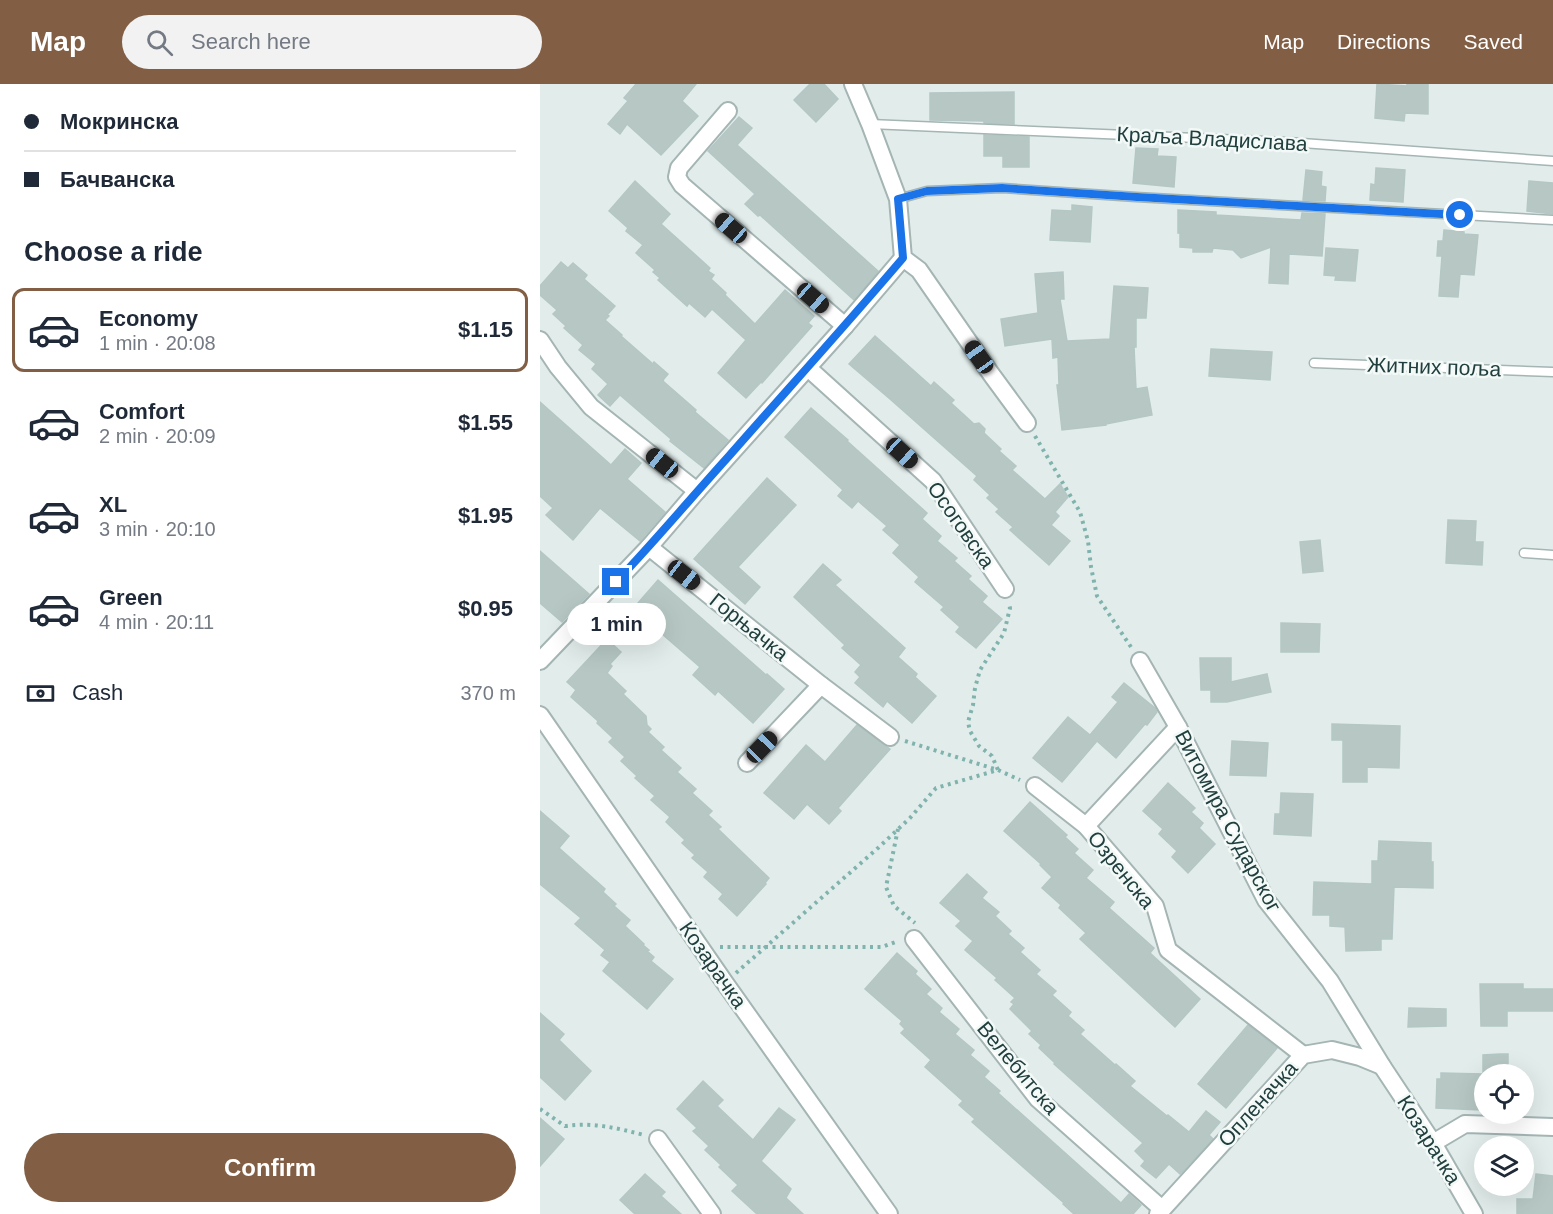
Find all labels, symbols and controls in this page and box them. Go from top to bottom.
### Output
search box [122,15,542,69]
text: Map [30,26,86,57]
icon: search [143,26,176,59]
text: Search here [191,29,311,54]
text: Map [1263,30,1304,53]
text: Directions [1337,30,1430,53]
text: Saved [1463,30,1523,53]
text: Мокринска [60,109,179,134]
street label: Краља Владислава [1116,122,1308,155]
text: Бачванска [60,167,175,192]
route start [1446,201,1473,228]
car [712,209,750,247]
text: Choose a ride [24,237,203,267]
car [794,279,832,317]
icon: car [27,303,81,357]
text: Economy [99,306,198,331]
text: $1.15 [458,317,513,342]
text: 1 min · 20:08 [99,332,216,354]
car [961,337,997,377]
street label: Житних поља [1367,353,1502,380]
icon: car [27,396,81,450]
text: Comfort [99,399,185,424]
text: $1.55 [458,410,513,435]
text: 2 min · 20:09 [99,425,216,447]
car [883,434,921,472]
car [642,445,682,481]
street label: Осоговска [923,477,1000,573]
icon: car [27,489,81,543]
text: XL [99,492,127,517]
text: $1.95 [458,503,513,528]
text: 3 min · 20:10 [99,518,216,540]
car [664,557,704,593]
route end [602,568,629,595]
icon: car [27,582,81,636]
text: Green [99,585,163,610]
street label: Горњачка [706,588,793,665]
text: $0.95 [458,596,513,621]
callout: 1 min [566,603,665,645]
text: 4 min · 20:11 [99,611,214,633]
text: 1 min [590,613,643,635]
icon: cash [24,677,57,710]
text: Cash [72,680,123,705]
text: 370 m [460,682,516,704]
street label: Витомира Сударског [1171,726,1286,916]
car [743,728,781,766]
street label: Озренска [1083,826,1160,913]
street label: Козарачка [675,917,752,1013]
street label: Велебитска [973,1017,1064,1119]
street label: Опленачка [1213,1056,1302,1151]
map controls [1474,1064,1534,1196]
button: locate [1474,1064,1534,1124]
street label: Козарачка [1393,1091,1466,1189]
button: Confirm [24,1133,516,1202]
button: layers [1474,1136,1534,1196]

